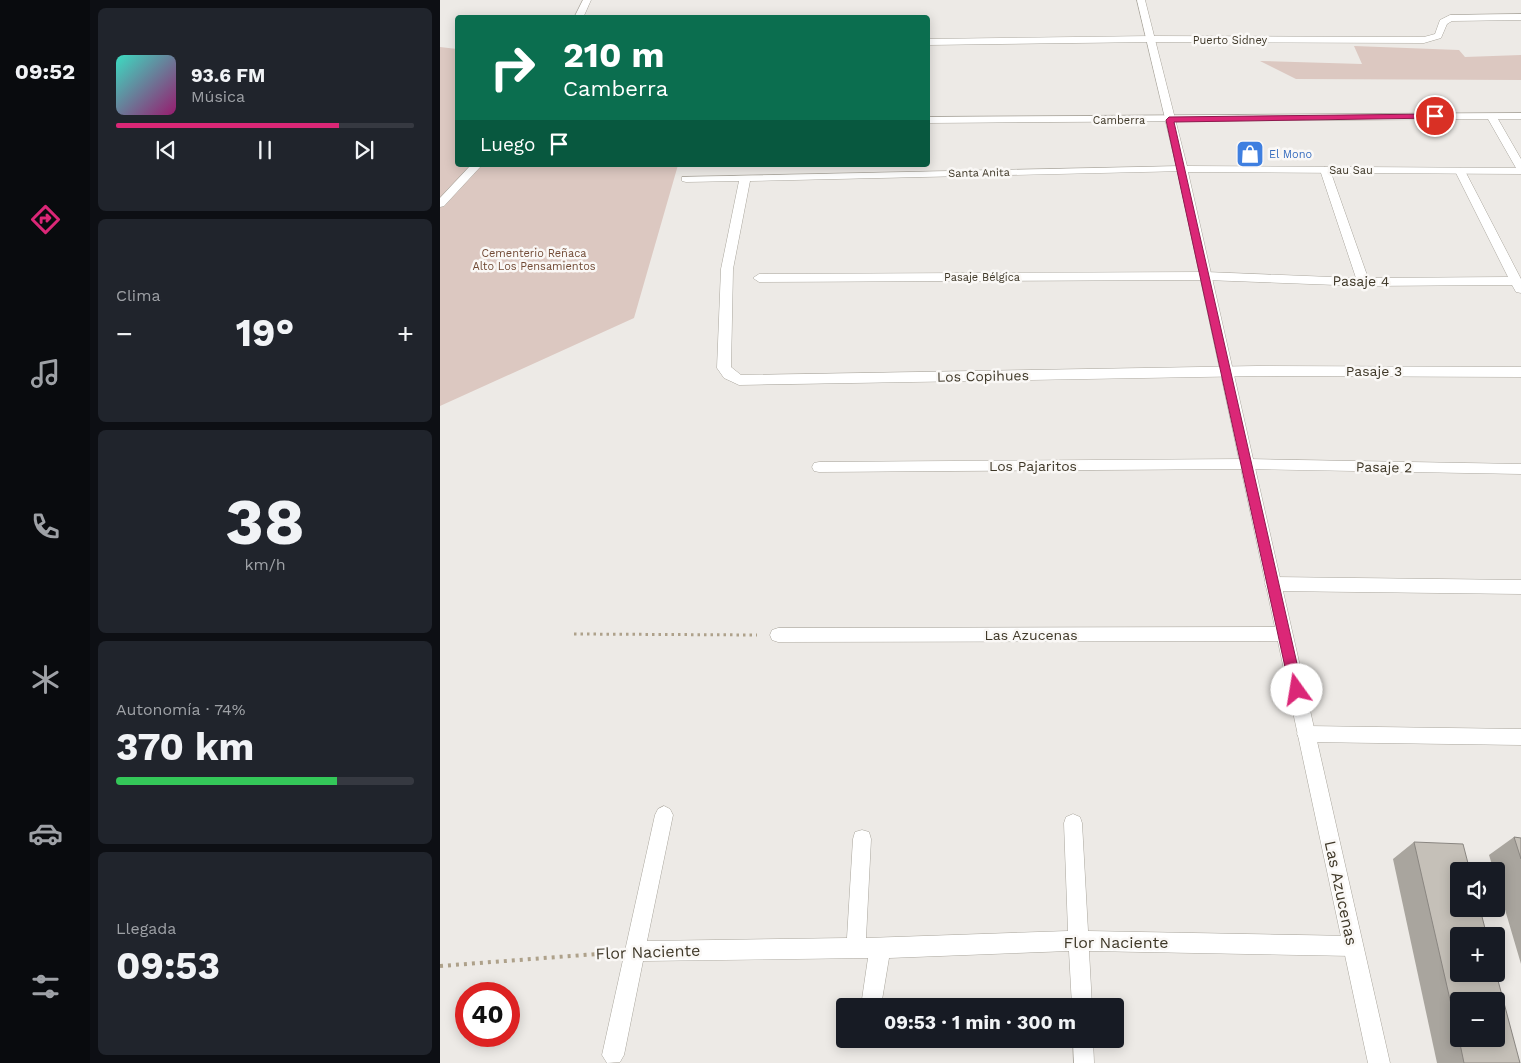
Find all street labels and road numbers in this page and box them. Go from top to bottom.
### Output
street label: Puerto Sidney [1193,34,1267,47]
street label: Camberra [1093,114,1145,127]
street label: Sau Sau [1329,164,1373,177]
street label: Santa Anita [948,166,1010,180]
street label: Pasaje Bélgica [944,271,1020,284]
street label: Pasaje 4 [1332,273,1390,289]
street label: Pasaje 3 [1346,363,1402,379]
street label: Los Copihues [937,367,1029,385]
street label: Los Pajaritos [989,458,1077,474]
street label: Pasaje 2 [1356,459,1412,475]
street label: Las Azucenas [984,627,1078,643]
street label: Las Azucenas [1321,839,1361,947]
street label: Flor Naciente [1064,933,1168,952]
street label: Flor Naciente [595,941,701,963]

